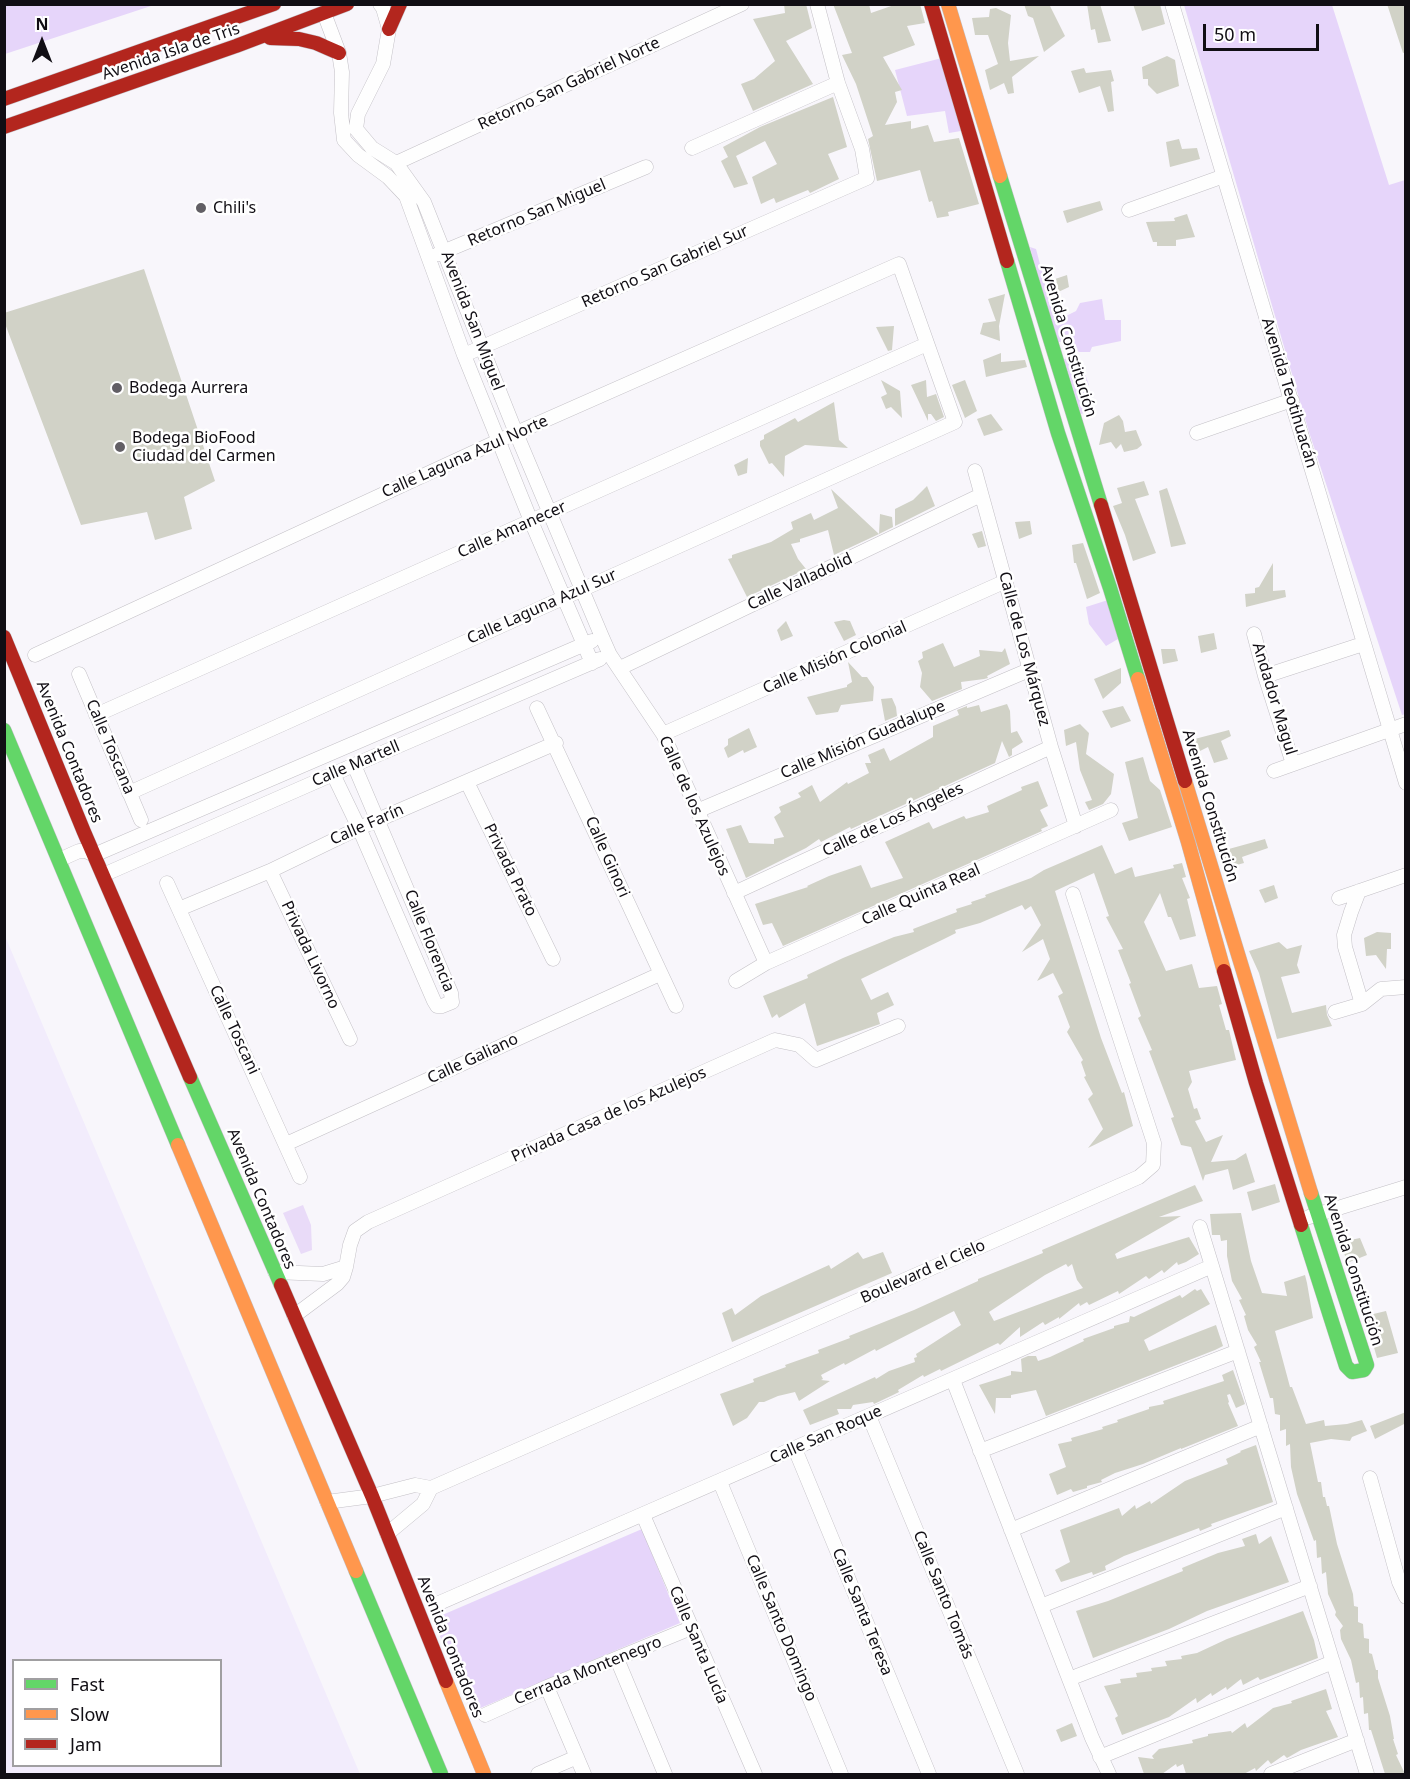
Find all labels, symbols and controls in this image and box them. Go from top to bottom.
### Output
north arrow [12,12,72,72]
scale bar [1206,12,1322,50]
text: N [35,13,49,35]
street label: Avenida Isla de Tris [100,19,242,85]
text: 50 m [1214,22,1256,46]
street label: Retorno San Gabriel Norte [475,33,663,135]
street label: Retorno San Miguel [465,175,609,251]
place label: Chili's [213,198,256,218]
marker: Chili's [194,201,208,215]
street label: Retorno San Gabriel Sur [579,222,751,312]
street label: Avenida San Miguel [437,249,507,393]
street label: Avenida Constitución [1036,262,1100,420]
street label: Avenida Teotihuacán [1257,316,1321,470]
place label: Bodega Aurrera [129,378,248,398]
marker: Bodega Aurrera [110,381,124,395]
street label: Calle Laguna Azul Norte [379,412,551,502]
place label: Bodega BioFood Ciudad del Carmen [132,428,276,466]
marker: Bodega BioFood Ciudad del Carmen [113,440,127,454]
street label: Calle Amanecer [455,497,569,563]
street label: Calle Valladolid [744,549,856,615]
street label: Calle Laguna Azul Sur [464,565,620,649]
street label: Calle de Los Márquez [994,570,1054,728]
street label: Calle Misión Colonial [760,618,910,698]
street label: Andador Magul [1248,640,1300,758]
street label: Avenida Contadores [32,678,106,826]
street label: Calle Toscana [81,697,139,797]
street label: Calle Misión Guadalupe [778,697,948,783]
street label: Avenida Constitución [1178,727,1242,885]
street label: Calle de los Azulejos [654,733,734,879]
street label: Calle Martell [309,737,403,791]
street label: Calle de Los Ángeles [820,779,966,861]
street label: Calle Farín [327,800,407,850]
street label: Calle Ginori [581,814,633,900]
street label: Privada Prato [479,820,541,920]
street label: Calle Quinta Real [859,860,983,930]
street label: Calle Florencia [400,887,458,995]
street label: Privada Livorno [277,898,343,1012]
street label: Calle Toscani [205,982,263,1078]
street label: Calle Galiano [425,1030,521,1088]
street label: Privada Casa de los Azulejos [509,1063,709,1167]
street label: Avenida Contadores [223,1126,299,1272]
street label: Avenida Constitución [1319,1192,1387,1348]
street label: Boulevard el Cielo [858,1236,988,1308]
street label: Calle San Roque [767,1402,885,1468]
street label: Calle Santo Tomás [908,1528,978,1662]
street label: Calle Santa Teresa [828,1545,896,1679]
street label: Calle Santo Domingo [741,1552,821,1704]
street label: Avenida Contadores [413,1573,487,1721]
street label: Calle Santa Lucía [665,1583,731,1707]
street label: Cerrada Montenegro [511,1633,665,1709]
legend [12,1659,222,1767]
text: Fast [70,1672,105,1696]
text: Slow [70,1702,109,1726]
text: Jam [70,1732,102,1756]

